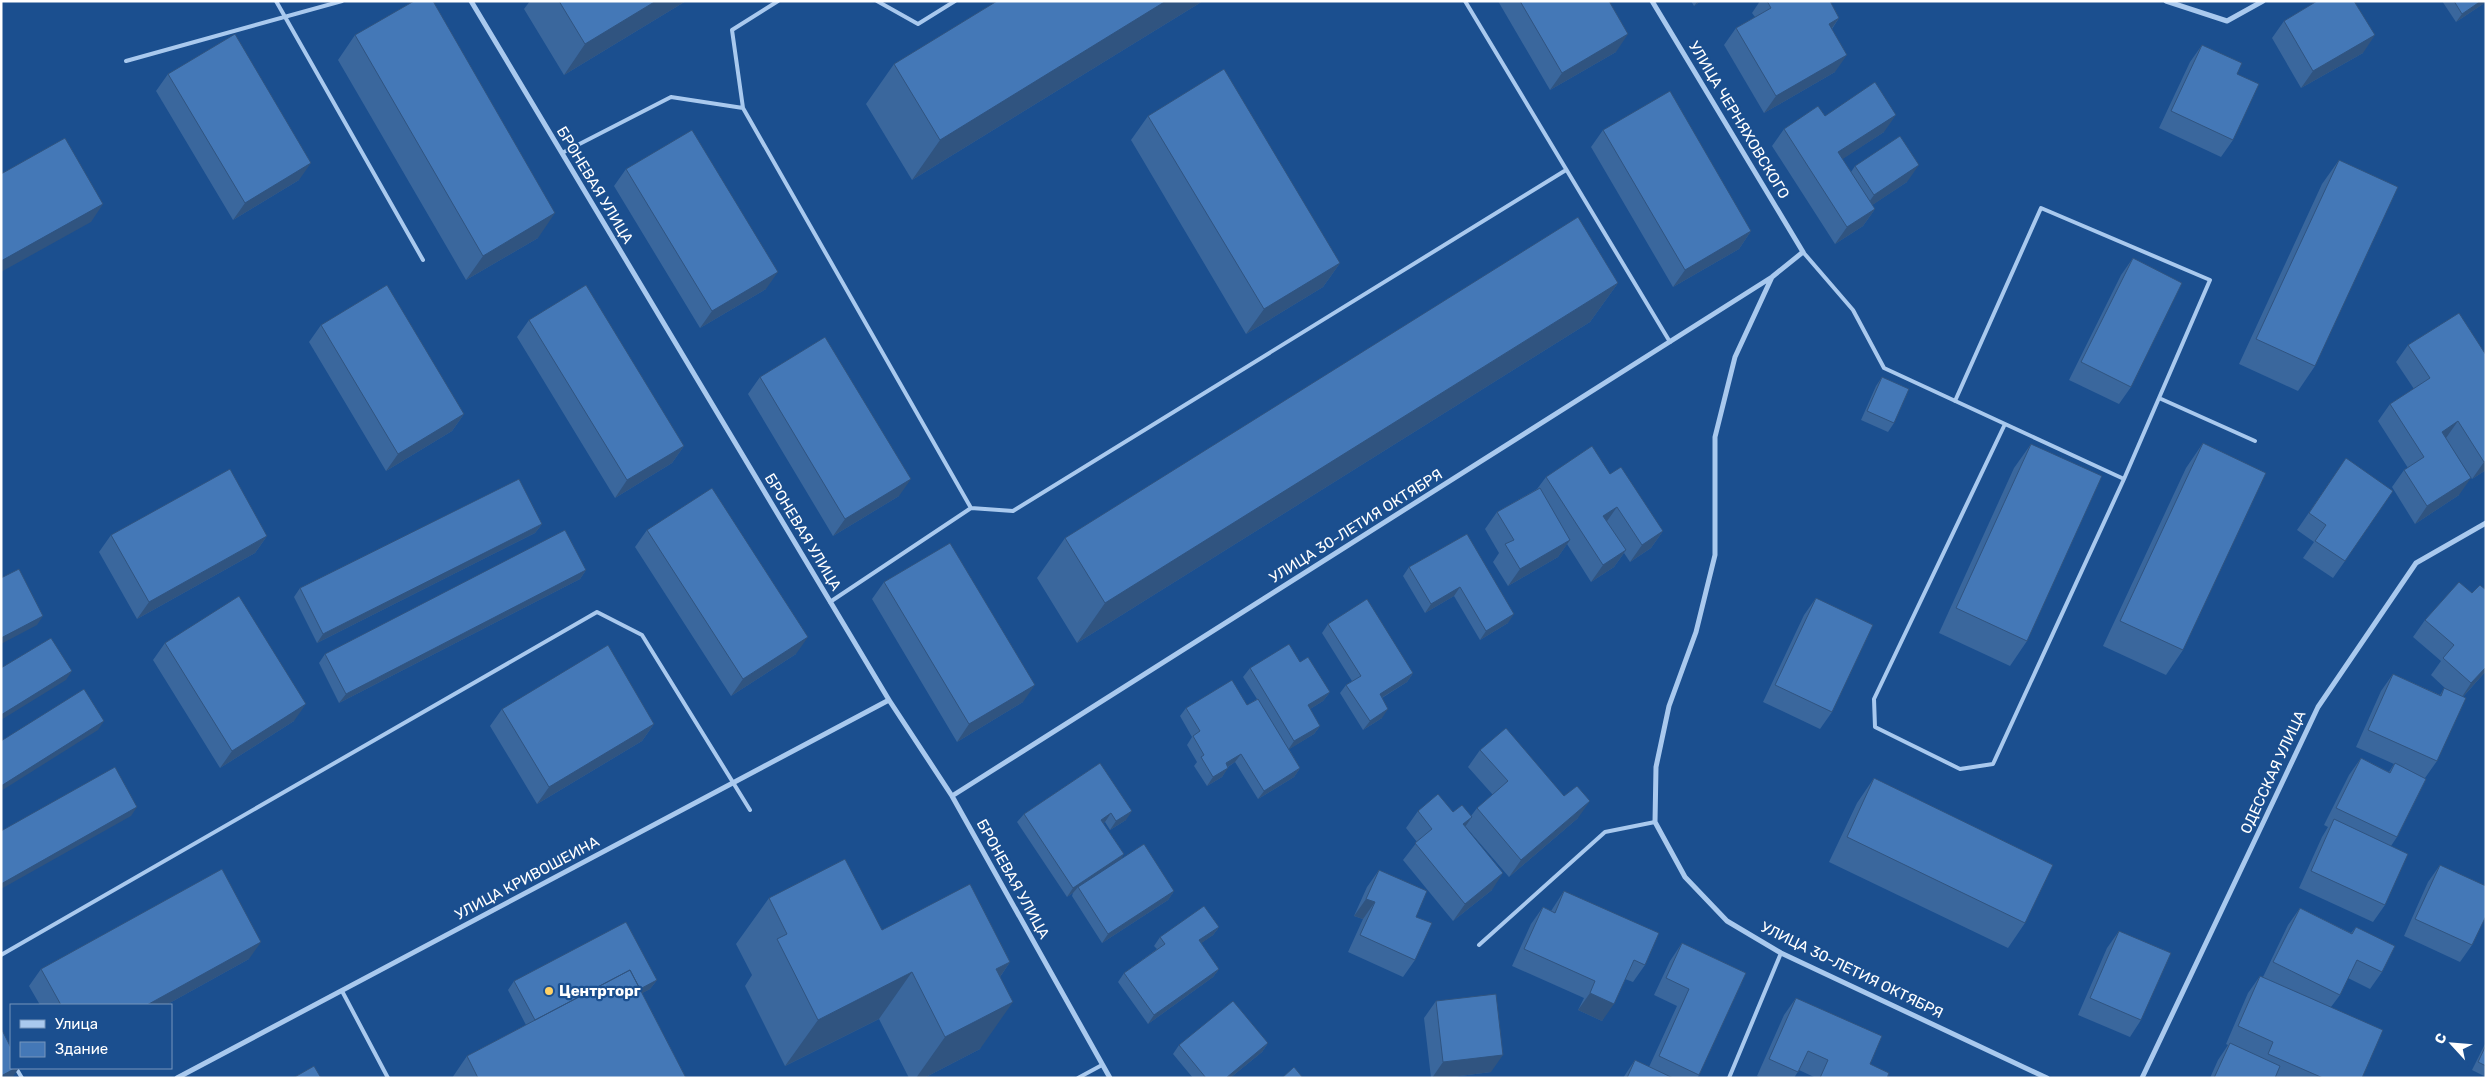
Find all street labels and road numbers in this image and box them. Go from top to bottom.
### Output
street label: УЛИЦА ЧЕРНЯХОВСКОГО [1685,38,1793,202]
street label: БРОНЕВАЯ УЛИЦА [553,123,637,247]
street label: УЛИЦА 30-ЛЕТИЯ ОКТЯБРЯ [1266,465,1446,587]
street label: БРОНЕВАЯ УЛИЦА [761,470,845,594]
street label: ОДЕССКАЯ УЛИЦА [2237,707,2309,837]
street label: БРОНЕВАЯ УЛИЦА [973,816,1053,942]
street label: УЛИЦА КРИВОШЕИНА [452,832,602,924]
street label: УЛИЦА 30-ЛЕТИЯ ОКТЯБРЯ [1758,918,1946,1022]

